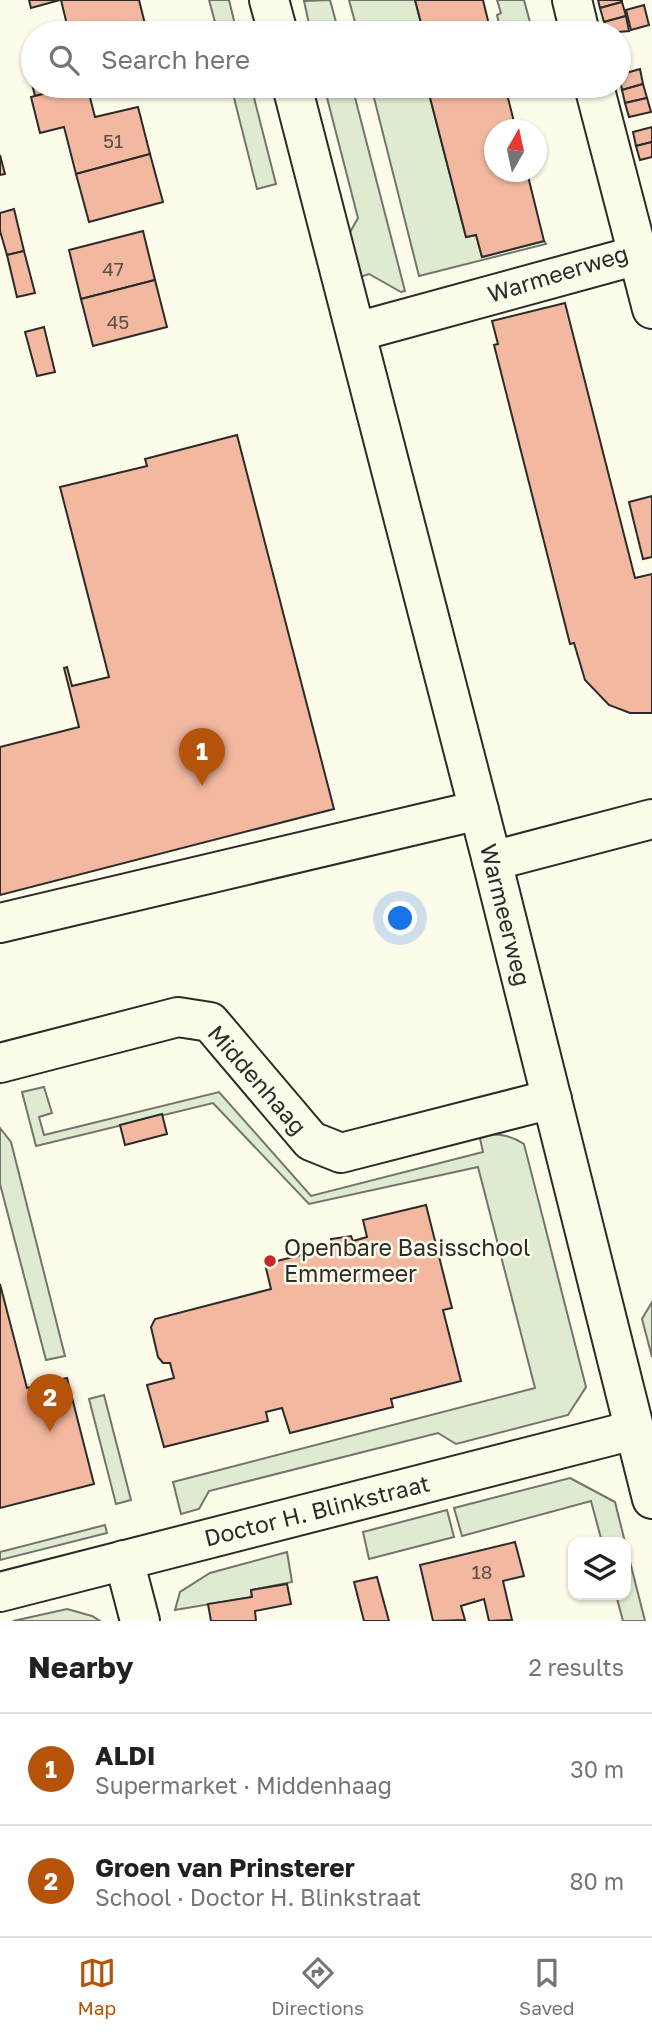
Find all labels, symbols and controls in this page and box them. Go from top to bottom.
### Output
search box [21,21,631,98]
icon: search [45,41,83,79]
text: Search here [101,44,250,75]
north arrow [484,119,547,182]
house number: 51 [103,129,123,152]
street label: Warmeerweg [484,238,631,308]
house number: 47 [102,257,124,280]
house number: 45 [107,310,129,333]
pin: 1 [179,728,225,786]
street label: Warmeerweg [475,841,537,989]
your location [383,901,417,935]
street label: Middenhaag [203,1019,313,1140]
place label: Openbare Basisschool Emmermeer [284,1233,530,1287]
marker: Openbare Basisschool Emmermeer [262,1253,278,1269]
pin: 2 [27,1374,73,1432]
street label: Doctor H. Blinkstraat [201,1468,432,1552]
map controls [568,1537,631,1600]
button: layers [568,1537,631,1600]
house number: 18 [472,1560,492,1583]
text: Nearby [28,1649,133,1685]
text: 2 results [528,1653,624,1681]
text: ALDI [95,1740,156,1771]
text: 1 [45,1755,57,1783]
text: 30 m [570,1755,624,1783]
text: Supermarket · Middenhaag [95,1771,392,1799]
text: Groen van Prinsterer [95,1852,355,1883]
text: 2 [44,1867,58,1895]
text: 80 m [570,1867,624,1895]
text: School · Doctor H. Blinkstraat [95,1883,421,1911]
tab: Map [77,1954,116,2019]
tab: Directions [271,1954,364,2019]
tab: Saved [519,1954,575,2019]

